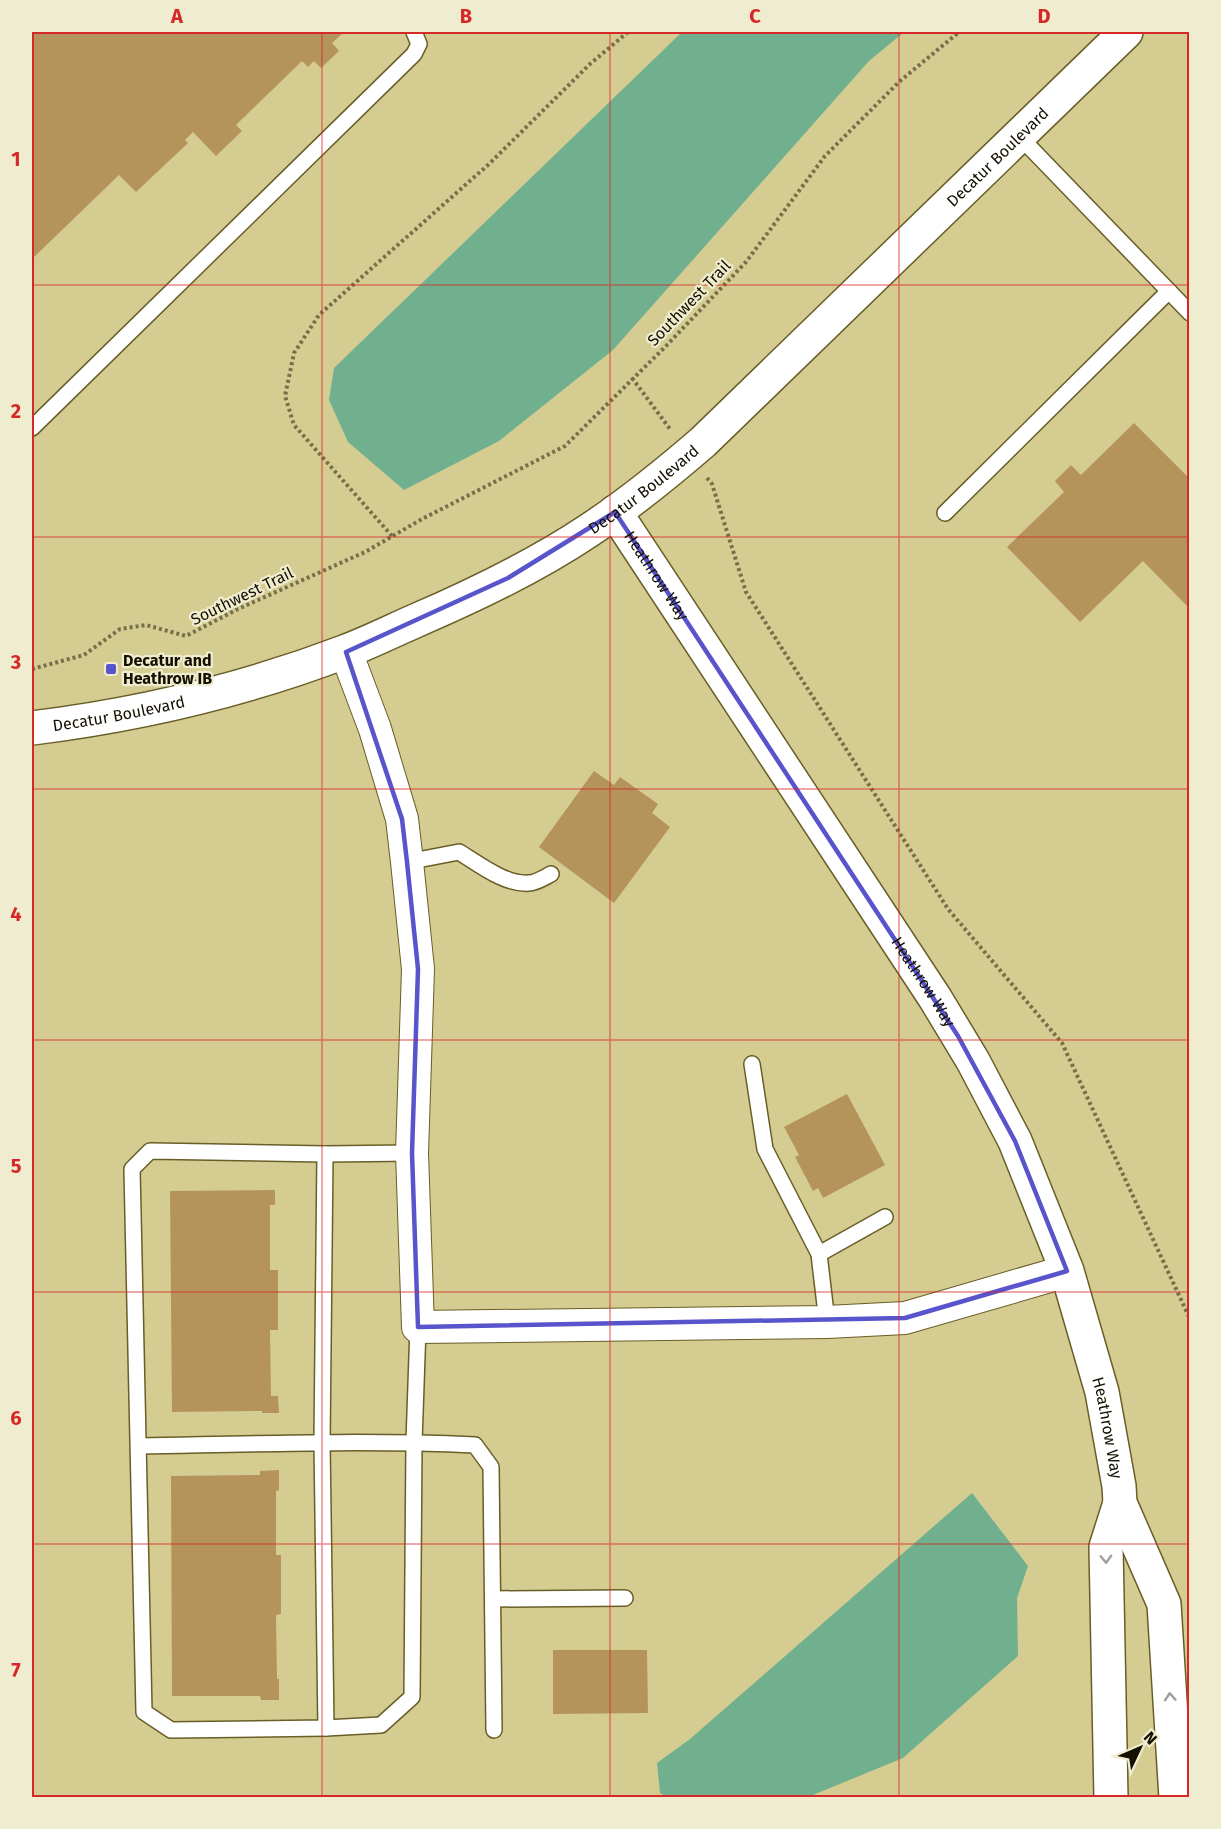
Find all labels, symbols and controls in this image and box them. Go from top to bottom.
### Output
text: A [170,4,184,28]
text: B [460,4,472,28]
text: C [749,4,761,28]
text: D [1037,4,1051,28]
street label: Decatur Boulevard [943,103,1052,210]
text: 1 [11,147,21,171]
street label: Southwest Trail [643,256,735,350]
text: 2 [11,399,21,423]
street label: Decatur Boulevard [585,441,702,538]
street label: Heathrow Way [620,527,693,624]
street label: Southwest Trail [188,563,297,629]
text: 3 [10,650,21,674]
place label: Decatur and Heathrow IB [123,651,212,688]
marker: Decatur and Heathrow IB [104,662,118,676]
street label: Decatur Boulevard [51,691,187,735]
text: 4 [10,902,22,926]
street label: Heathrow Way [888,933,960,1030]
text: 5 [11,1154,22,1178]
street label: Heathrow Way [1089,1375,1127,1480]
text: 6 [10,1406,22,1430]
one-way arrow [1100,1555,1113,1564]
text: 7 [11,1658,21,1682]
one-way arrow [1164,1693,1177,1702]
north arrow [1110,1718,1170,1778]
text: N [1140,1728,1161,1748]

